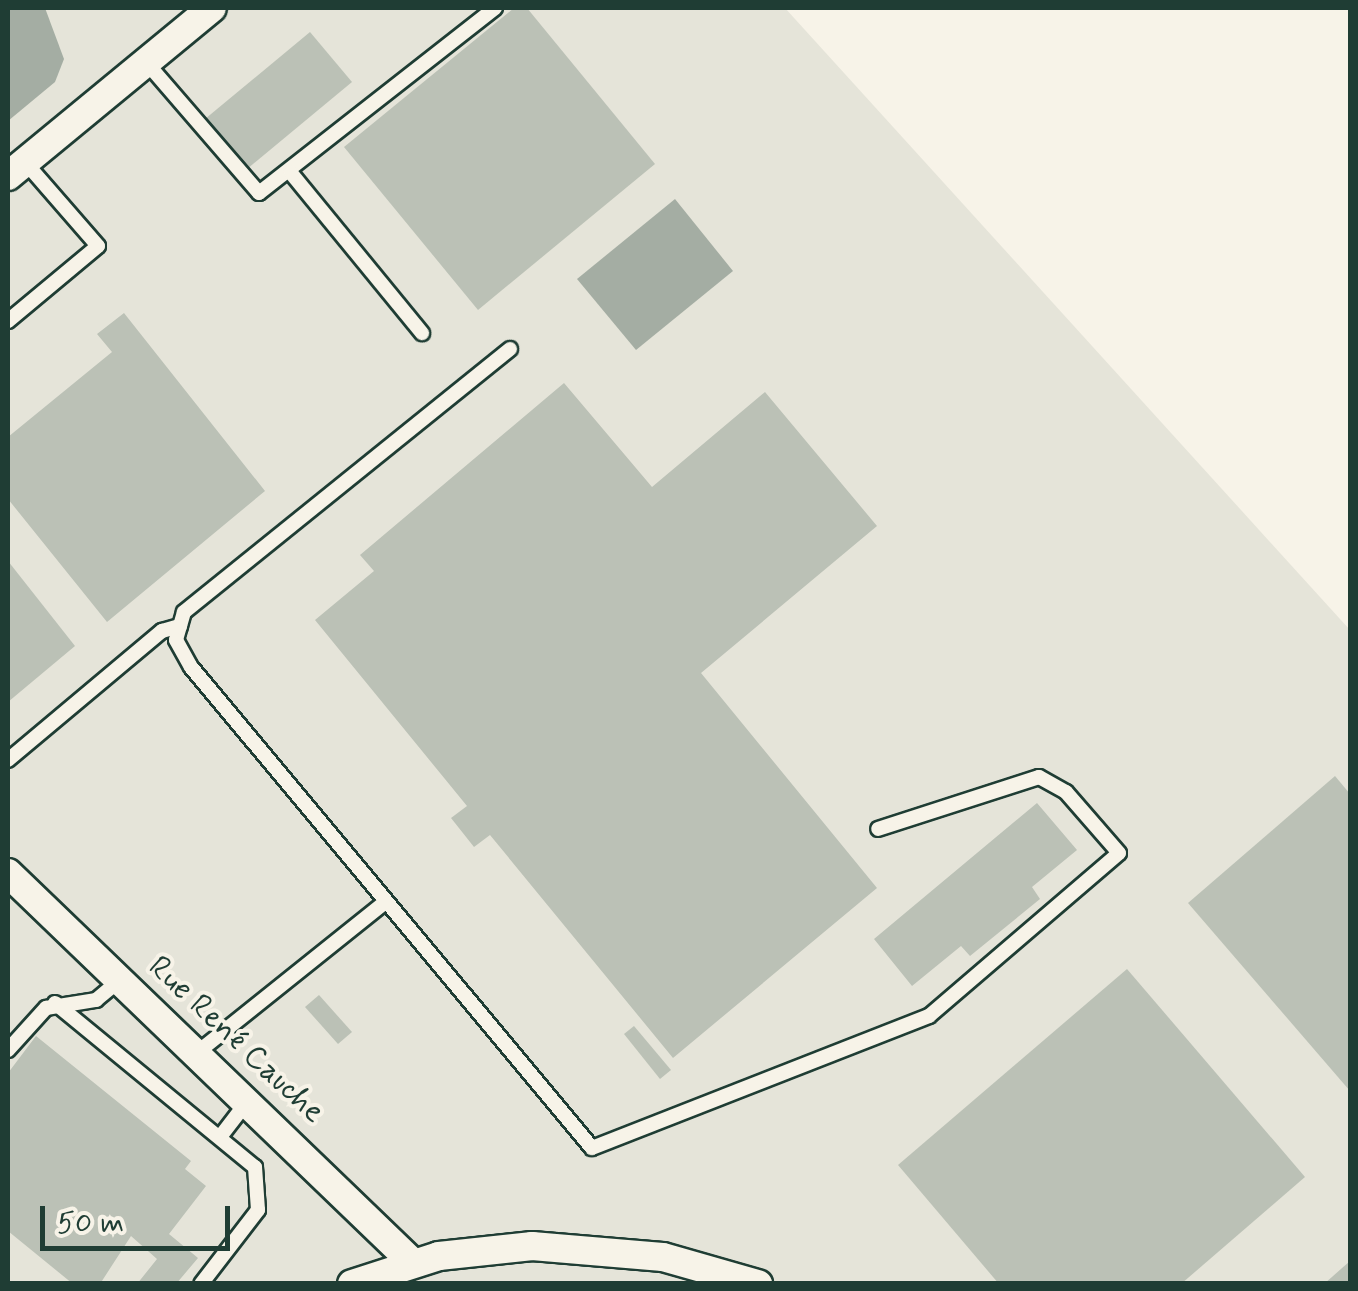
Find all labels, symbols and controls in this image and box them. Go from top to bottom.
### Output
street label: Rue René Cauche [140,948,332,1132]
scale bar [45,1186,235,1248]
text: 50 m [57,1204,124,1243]

